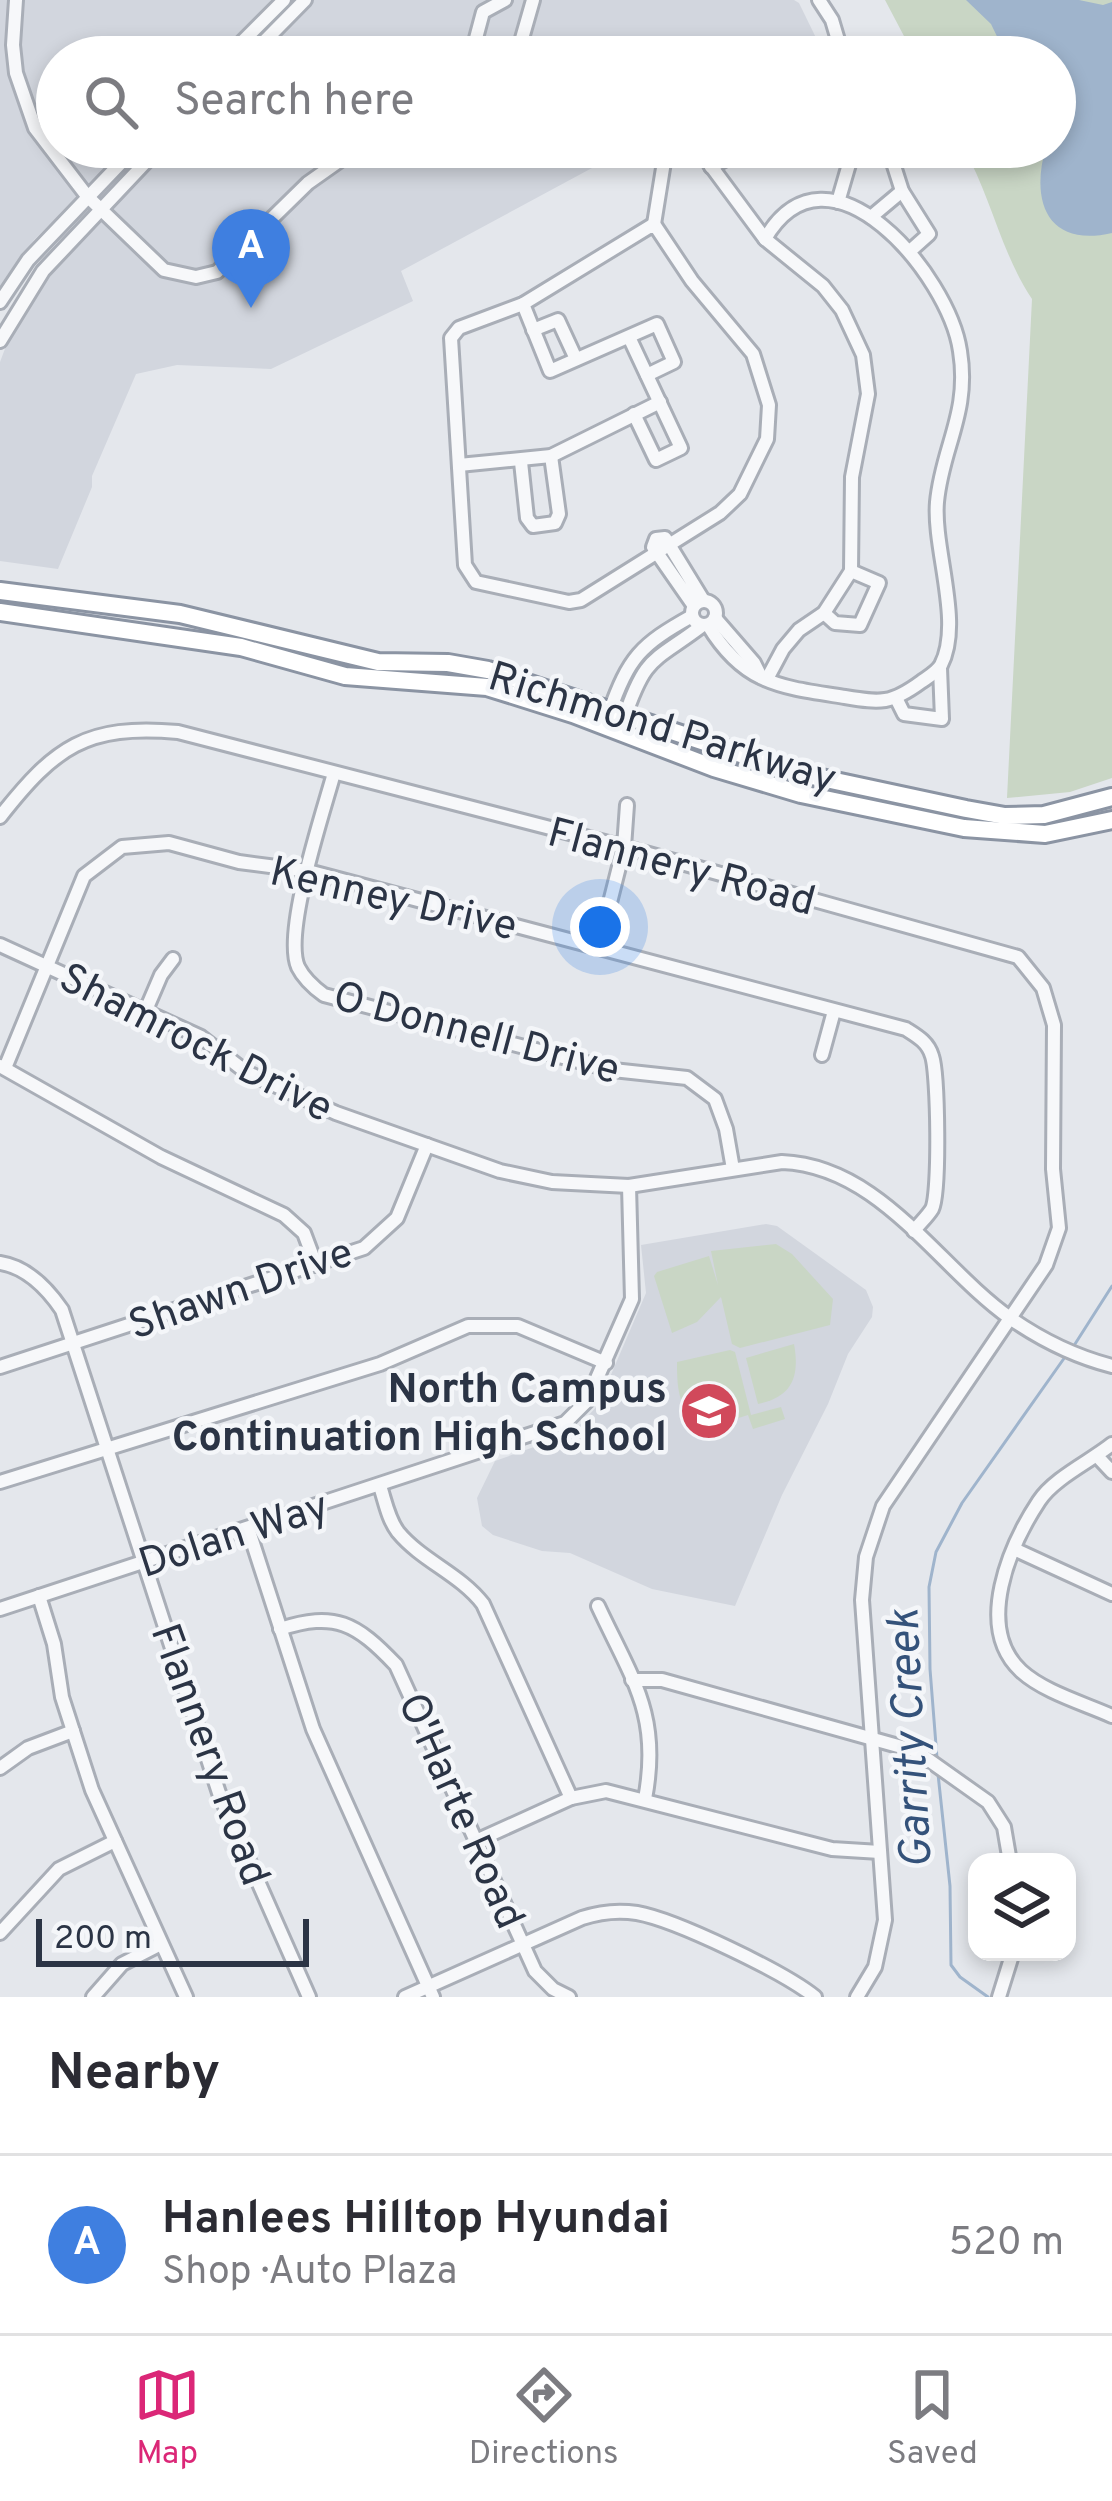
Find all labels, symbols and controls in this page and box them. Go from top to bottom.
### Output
search box [36,36,1076,168]
icon: search [78,69,144,135]
text: Search here [174,74,414,131]
pin: A [212,209,290,308]
street label: Richmond Parkway [481,652,842,808]
street label: Flannery Road [541,808,820,931]
street label: Kenney Drive [264,847,521,955]
your location [570,897,630,957]
street label: Shamrock Drive [49,953,341,1137]
street label: O Donnell Drive [327,972,625,1099]
street label: Shawn Drive [122,1228,361,1354]
place label: North Campus Continuation High School [172,1365,667,1466]
school or university icon: North Campus Continuation High School [678,1380,740,1442]
street label: Dolan Way [133,1482,336,1593]
water label: Garrity Creek [877,1606,948,1870]
street label: Flannery Road [136,1617,280,1894]
street label: O'Harte Road [383,1686,534,1938]
map controls [968,1853,1076,1961]
button: layers [968,1853,1076,1961]
scale bar [36,1913,309,1966]
text: 200 m [54,1919,152,1961]
text: Nearby [48,2043,220,2108]
text: Hanlees Hilltop Hyundai [162,2192,670,2249]
text: A [73,2220,101,2269]
text: 520 m [949,2220,1064,2269]
text: Shop · Auto Plaza [162,2249,457,2298]
tab: Map [134,2362,200,2476]
tab: Directions [469,2362,619,2476]
tab: Saved [887,2362,978,2476]

